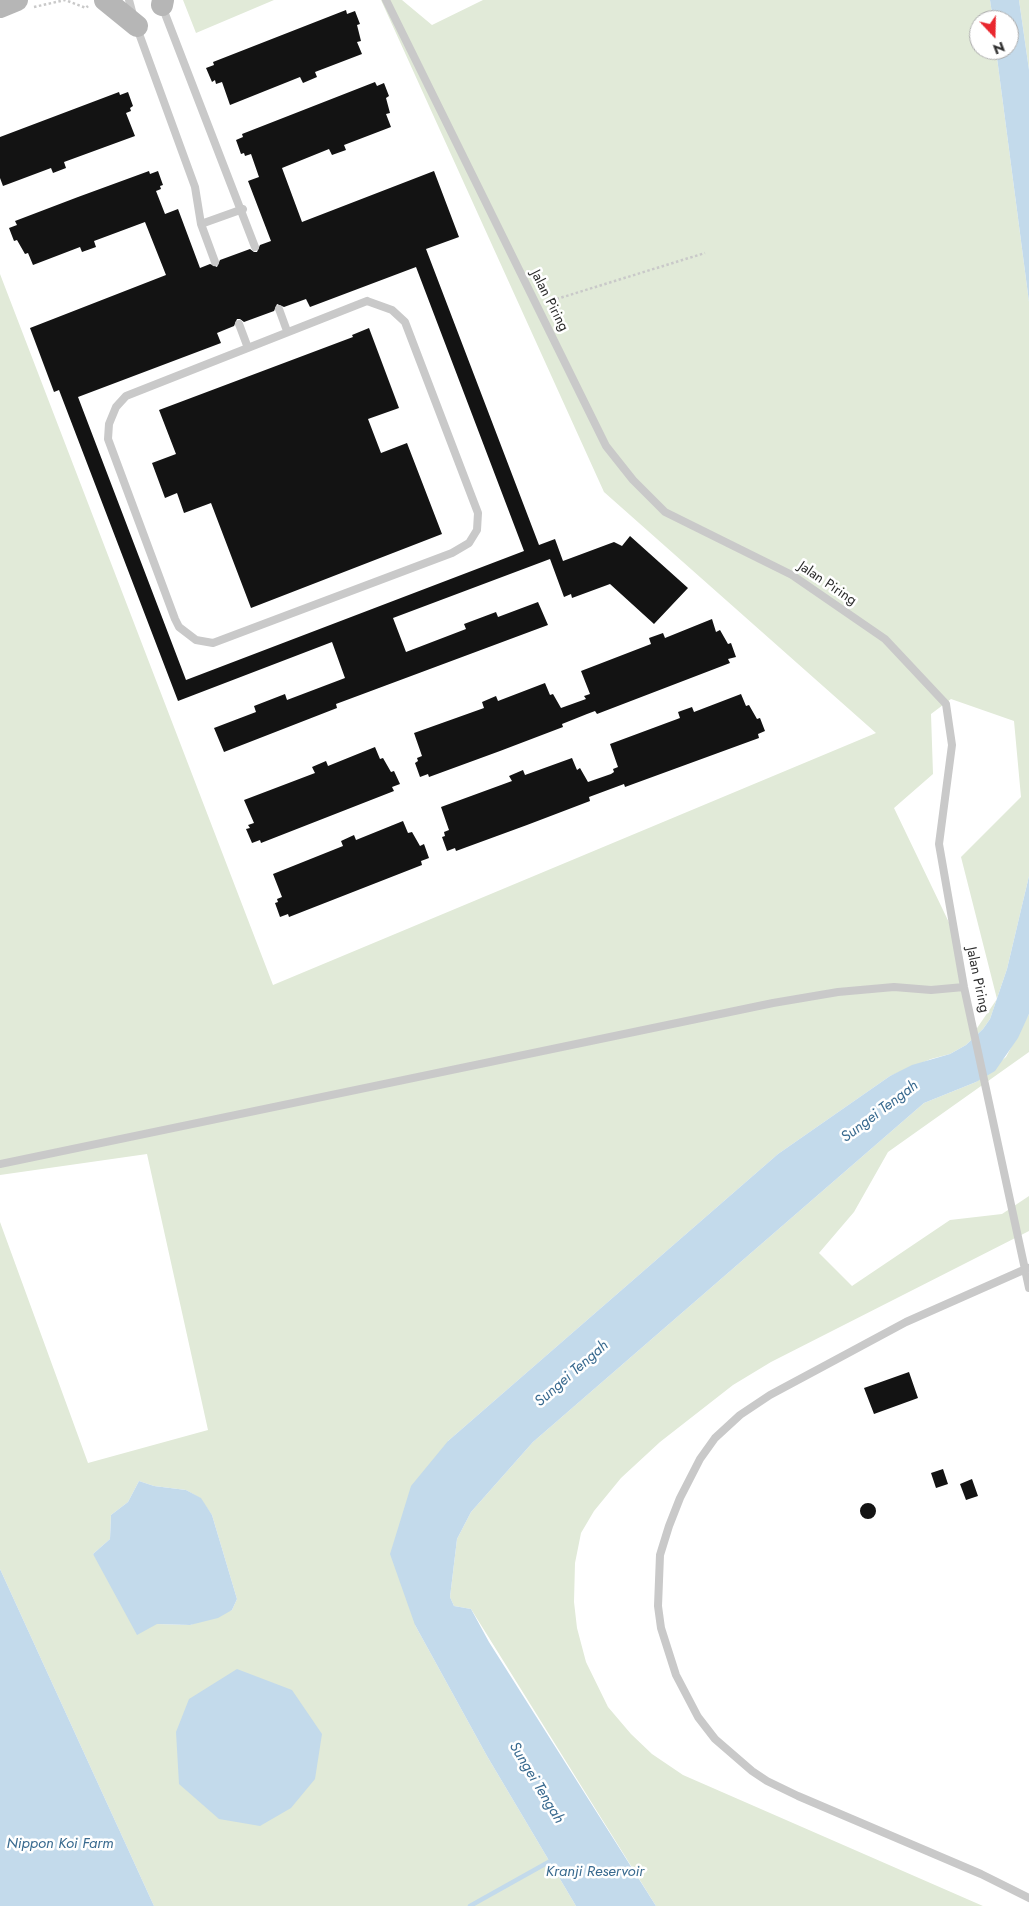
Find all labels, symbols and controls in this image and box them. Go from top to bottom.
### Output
north arrow [969,10,1019,60]
text: N [990,37,1008,59]
street label: Jalan Piring [526,267,572,335]
street label: Jalan Piring [795,558,859,610]
street label: Jalan Piring [962,946,992,1014]
water label: Sungei Tengah [838,1077,922,1147]
water label: Sungei Tengah [531,1337,613,1411]
water label: Sungei Tengah [505,1739,567,1827]
water label: Nippon Koi Farm [6,1835,114,1853]
water label: Kranji Reservoir [546,1863,644,1881]

